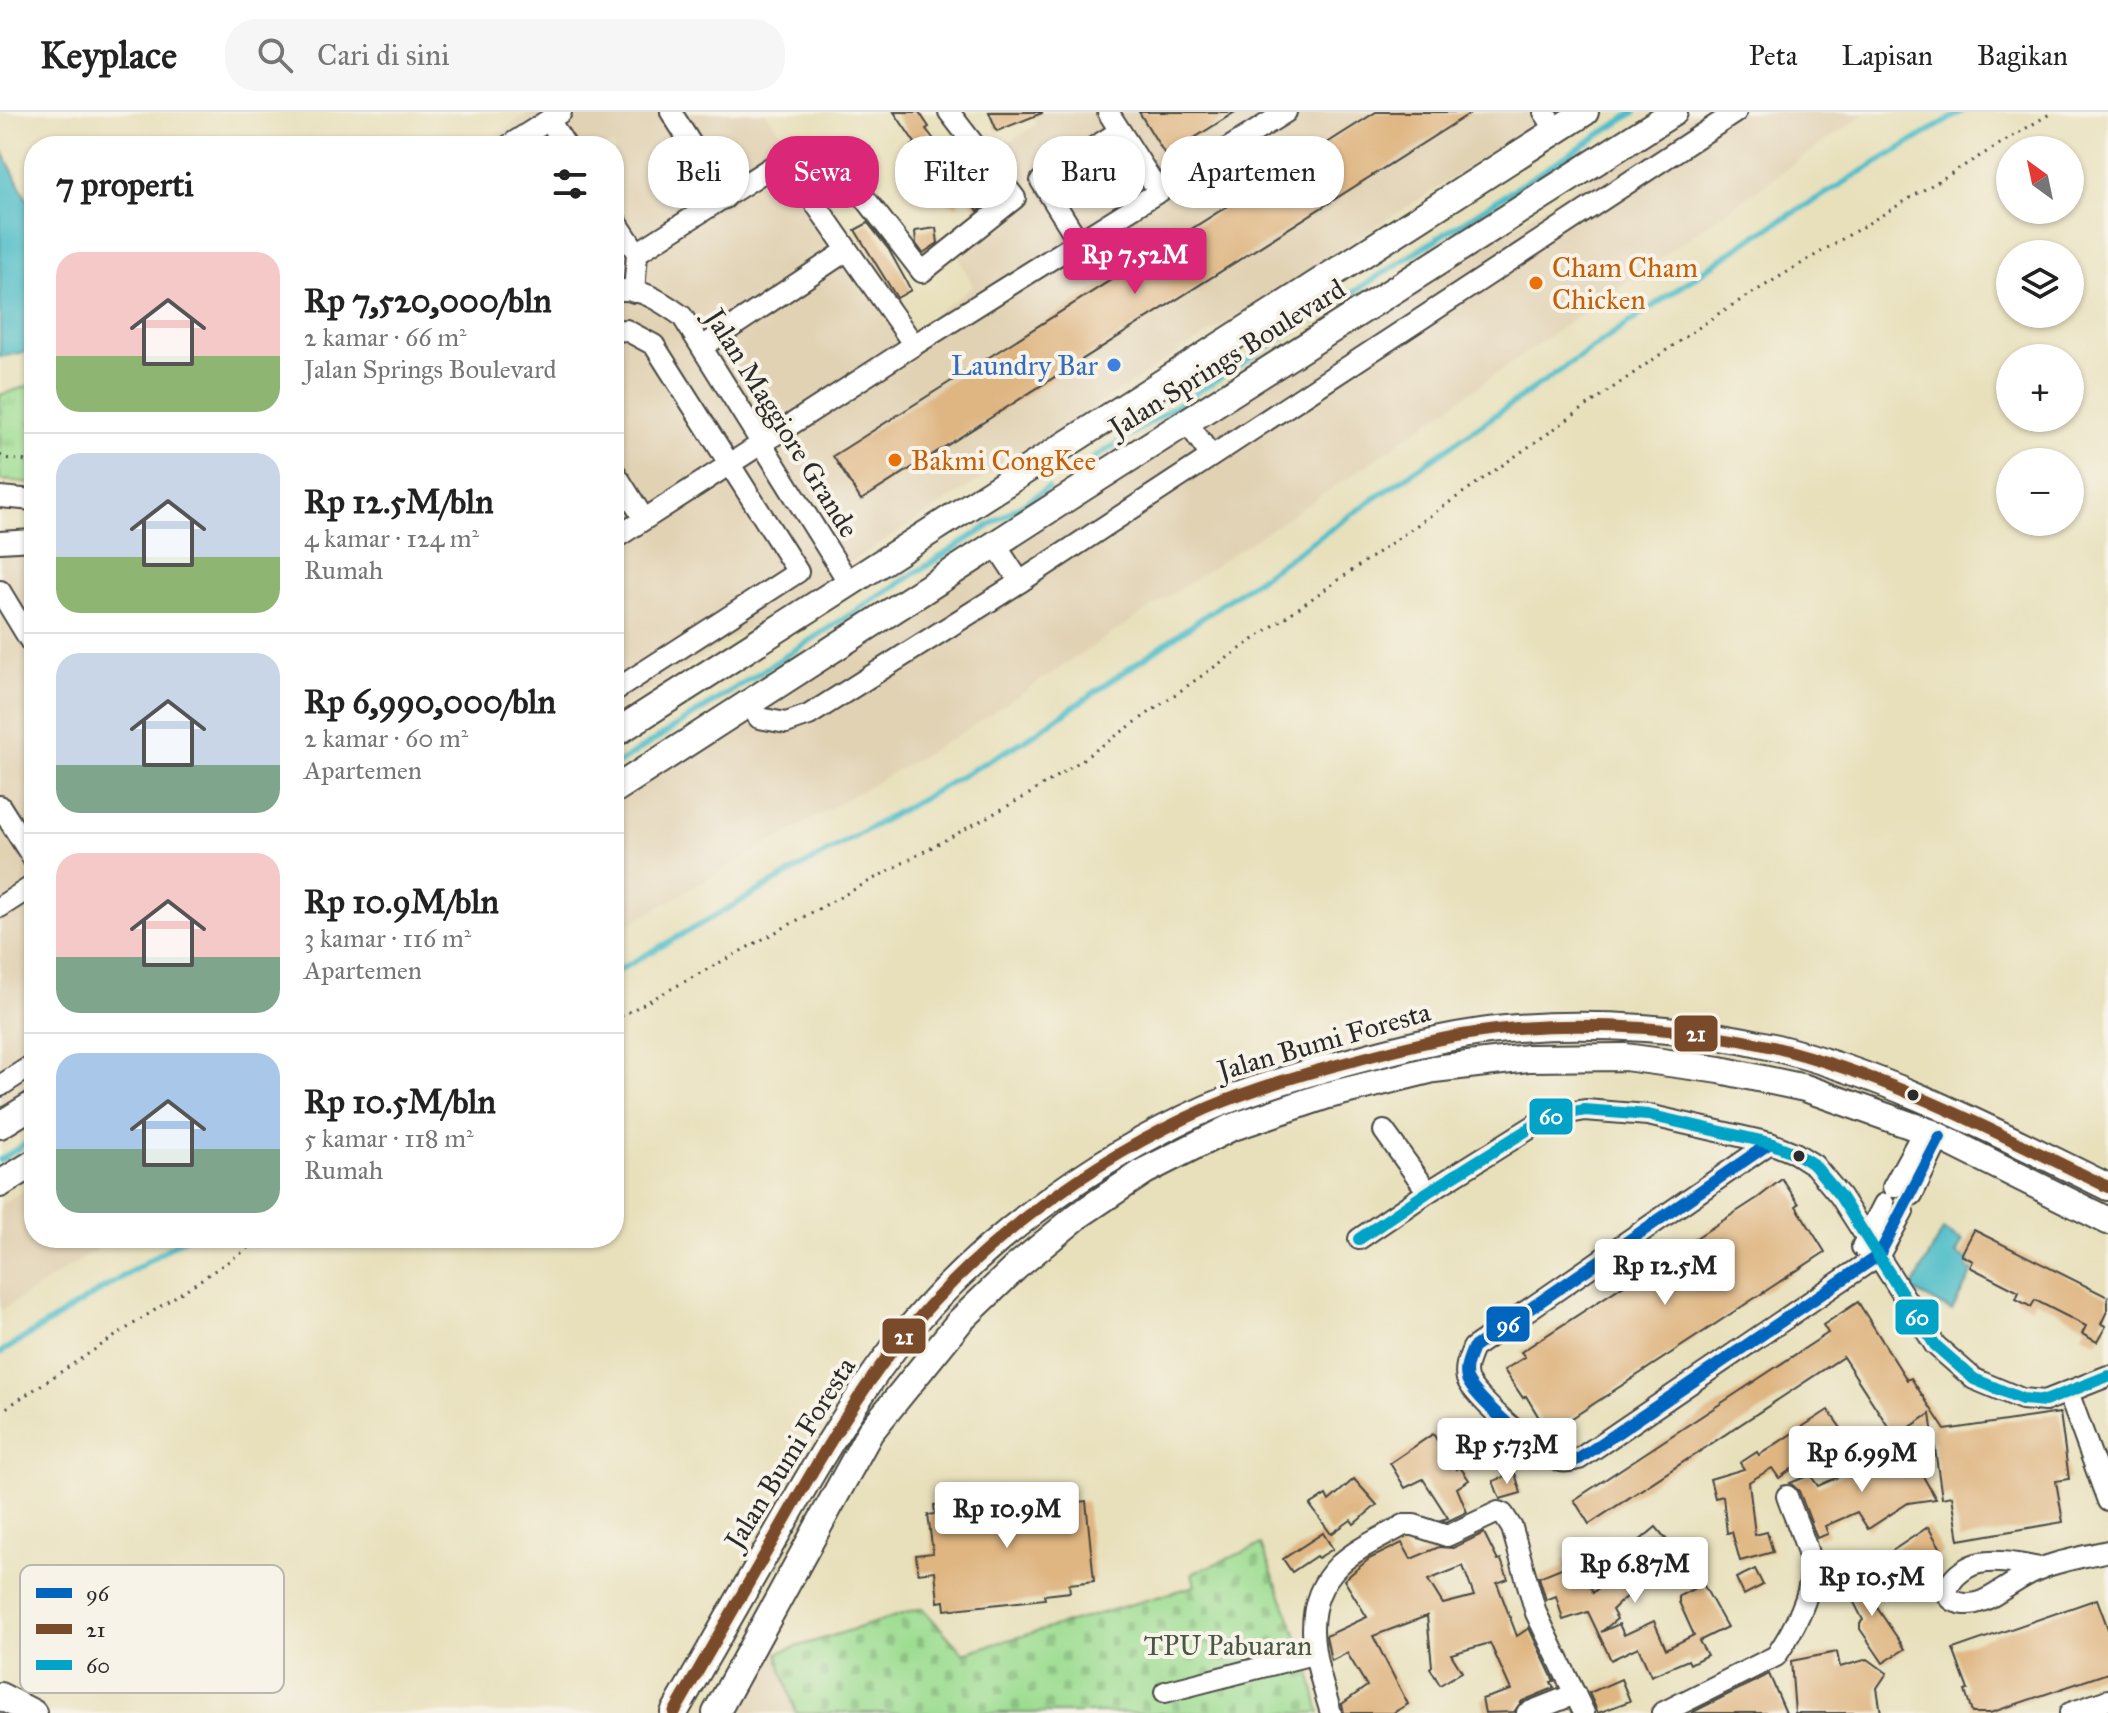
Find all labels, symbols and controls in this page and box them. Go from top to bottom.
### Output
search box [225,19,785,91]
text: Keyplace [40,32,177,78]
icon: search [253,33,297,77]
text: Cari di sini [317,37,449,73]
text: Peta [1749,38,1798,73]
text: Lapisan [1842,38,1933,73]
text: Bagikan [1977,38,2068,73]
chip: Beli [648,136,749,208]
chip: Sewa [765,136,879,208]
chip: Filter [895,136,1017,208]
chip: Baru [1033,136,1145,208]
chip: Apartemen [1161,136,1344,208]
north arrow [1996,136,2084,224]
map controls [1996,136,2084,536]
icon: filters [548,162,592,206]
text: 7 properti [56,164,194,205]
pin: Rp 7.52M [1052,228,1218,296]
text: Rp 7.52M [1081,238,1189,270]
button: layers [1996,240,2084,328]
place label: Cham Cham Chicken [1552,250,1698,317]
street label: Jalan Springs Boulevard [1100,271,1352,447]
marker: Cham Cham Chicken [1527,274,1545,292]
text: Rp 7,520,000/bln [304,280,552,321]
icon: home [120,284,216,380]
street label: Jalan Maggiore Grande [696,300,867,544]
text: 2 kamar · 66 m² [304,321,467,353]
button: + [1996,344,2084,432]
place label: Laundry Bar [951,348,1098,383]
text: Jalan Springs Boulevard [304,353,557,385]
marker: Laundry Bar [1105,356,1123,374]
place label: Bakmi CongKee [911,443,1096,478]
button: − [1996,448,2084,536]
marker: Bakmi CongKee [886,451,904,469]
text: Rp 12.5M/bln [304,481,494,522]
icon: home [120,485,216,581]
text: 4 kamar · 124 m² [304,522,479,554]
text: Rumah [304,554,383,586]
text: Rp 6,990,000/bln [304,681,556,722]
icon: home [120,685,216,781]
text: 2 kamar · 60 m² [304,722,468,754]
text: Apartemen [304,754,422,786]
text: Rp 10.9M/bln [304,881,499,922]
icon: home [120,885,216,981]
text: 3 kamar · 116 m² [304,922,471,954]
text: Apartemen [304,954,422,986]
street label: Jalan Bumi Foresta [1211,994,1435,1089]
line badge: 21 [1673,1014,1719,1053]
text: 21 [1686,1020,1706,1047]
text: Rp 10.5M/bln [304,1081,496,1122]
icon: home [120,1085,216,1181]
unlabelled marker [1905,1087,1921,1103]
line badge: 60 [1528,1097,1574,1136]
text: 60 [1539,1103,1563,1130]
text: 5 kamar · 118 m² [304,1122,474,1154]
unlabelled marker [1791,1148,1807,1164]
text: Rumah [304,1154,383,1186]
pin: Rp 12.5M [1582,1239,1748,1307]
text: Rp 12.5M [1613,1249,1717,1281]
line badge: 60 [1894,1298,1940,1336]
text: 60 [1905,1304,1929,1331]
line badge: 96 [1485,1305,1531,1343]
text: 96 [1496,1311,1521,1338]
line badge: 21 [881,1317,927,1355]
text: 21 [894,1323,914,1350]
street label: Jalan Bumi Foresta [715,1350,863,1558]
pin: Rp 5.73M [1424,1418,1590,1486]
pin: Rp 6.99M [1779,1426,1945,1494]
text: Rp 5.73M [1455,1428,1559,1460]
text: Rp 6.99M [1807,1436,1917,1468]
pin: Rp 10.9M [924,1482,1090,1550]
text: Rp 10.9M [953,1492,1061,1524]
pin: Rp 6.87M [1552,1537,1718,1605]
text: Rp 6.87M [1580,1547,1690,1579]
pin: Rp 10.5M [1789,1550,1955,1618]
text: Rp 10.5M [1819,1560,1925,1592]
legend [20,1565,284,1693]
text: 96 [86,1580,110,1607]
text: 21 [86,1616,106,1643]
park label: TPU Pabuaran [1144,1628,1312,1663]
text: 60 [86,1652,110,1679]

